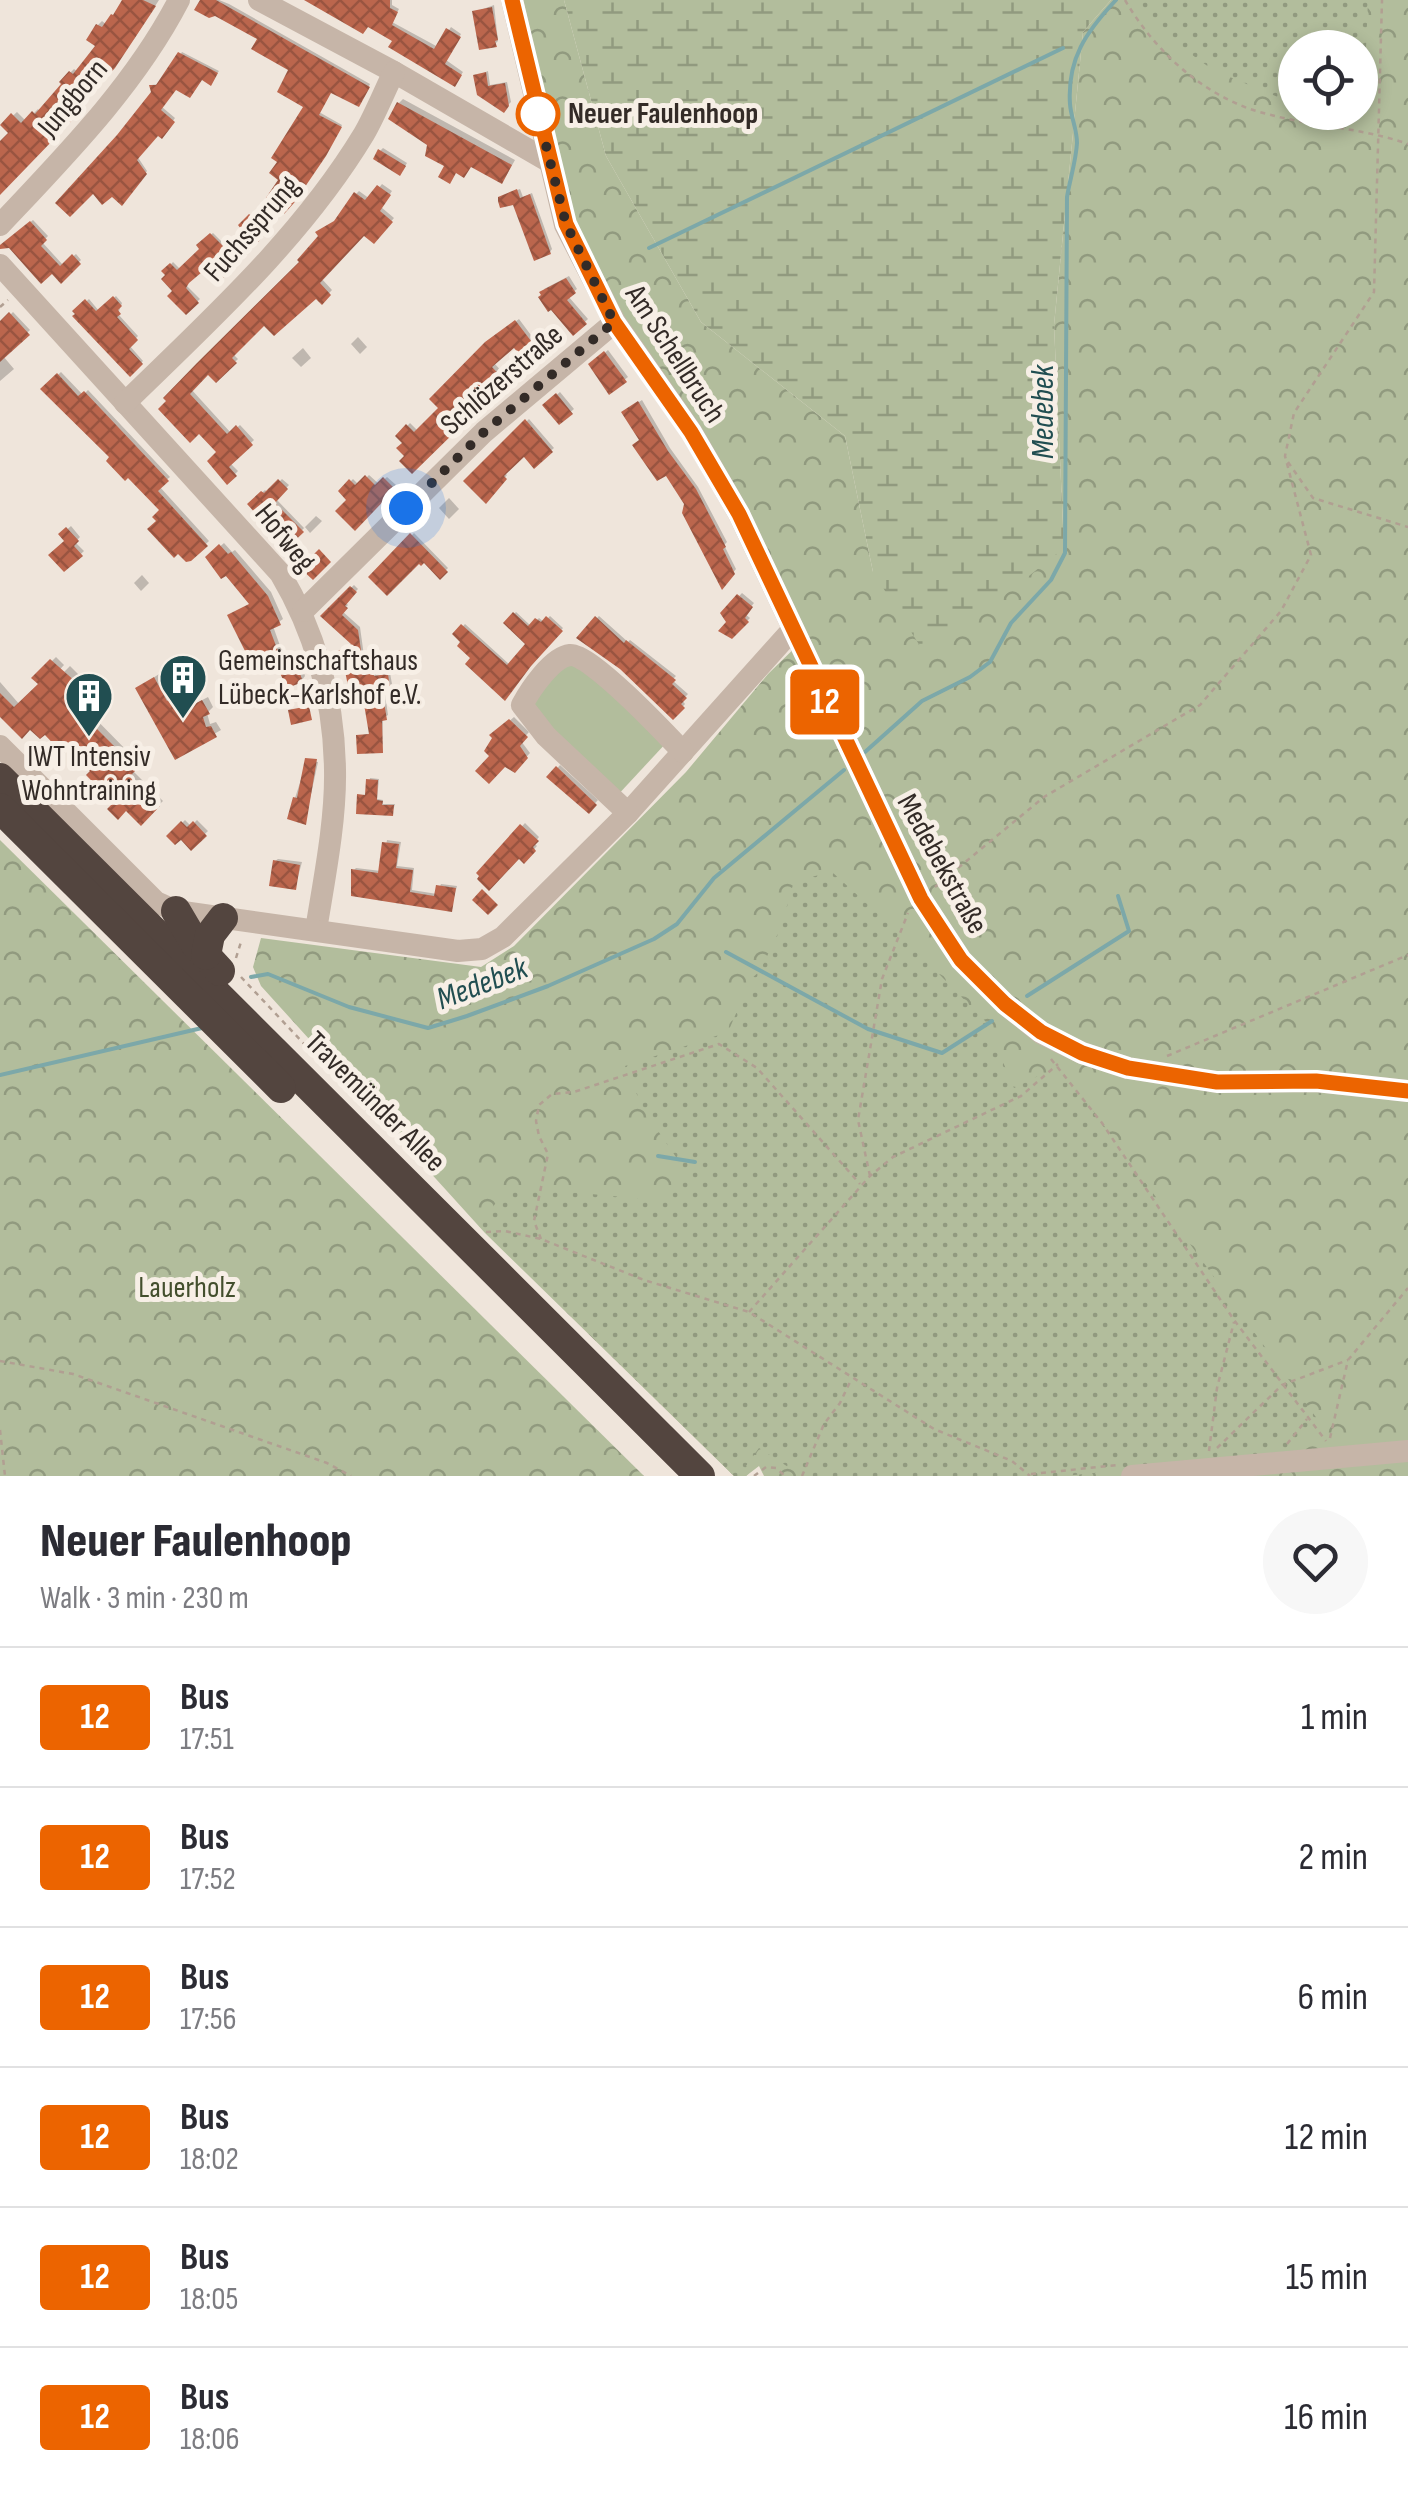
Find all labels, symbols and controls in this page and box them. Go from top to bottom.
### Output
map controls [1278,30,1378,130]
button: locate [1278,30,1378,130]
street label: Jungborn [30,52,116,145]
marker: Neuer Faulenhoop [517,93,559,135]
place label: Neuer Faulenhoop [568,96,758,132]
street label: Fuchssprung [196,169,308,289]
street label: Am Schellbruch [617,278,733,430]
street label: Schlözerstraße [433,317,571,443]
water label: Medebek [1024,364,1063,459]
your location [381,483,431,533]
street label: Hofweg [247,497,323,579]
place label: Gemeinschaftshaus Lübeck-Karlshof e.V. [218,643,421,713]
building icon: Gemeinschaftshaus Lübeck-Karlshof e.V. [157,652,209,720]
building icon: IWT Intensiv Wohntraining [63,670,115,738]
line badge: 12 [780,670,870,734]
text: 12 [810,681,840,724]
place label: IWT Intensiv Wohntraining [22,739,157,809]
street label: Medebekstraße [889,788,995,940]
water label: Medebek [431,949,534,1019]
street label: Travemünder Allee [297,1024,453,1180]
park label: Lauerholz [138,1270,236,1306]
button: heart [1263,1509,1368,1614]
text: Neuer Faulenhoop [40,1513,352,1570]
text: Walk · 3 min · 230 m [40,1579,249,1618]
text: Bus [180,1675,229,1720]
text: 1 min [1301,1695,1368,1740]
text: 12 [80,1696,110,1739]
text: 17:51 [180,1720,234,1759]
text: Bus [180,1815,229,1860]
text: 2 min [1299,1835,1368,1880]
text: 12 [80,1836,110,1879]
text: 17:52 [180,1860,236,1899]
text: Bus [180,1955,229,2000]
text: 6 min [1298,1975,1368,2020]
text: 12 [80,1976,110,2019]
text: 17:56 [180,2000,237,2039]
text: Bus [180,2095,229,2140]
text: 12 min [1285,2115,1368,2160]
text: 12 [80,2116,110,2159]
text: 18:02 [180,2140,239,2179]
text: Bus [180,2235,229,2280]
text: 15 min [1286,2255,1368,2300]
text: 12 [80,2256,110,2299]
text: 18:05 [180,2280,238,2319]
text: Bus [180,2375,229,2420]
text: 16 min [1284,2395,1368,2440]
text: 12 [80,2396,110,2439]
text: 18:06 [180,2420,240,2459]

